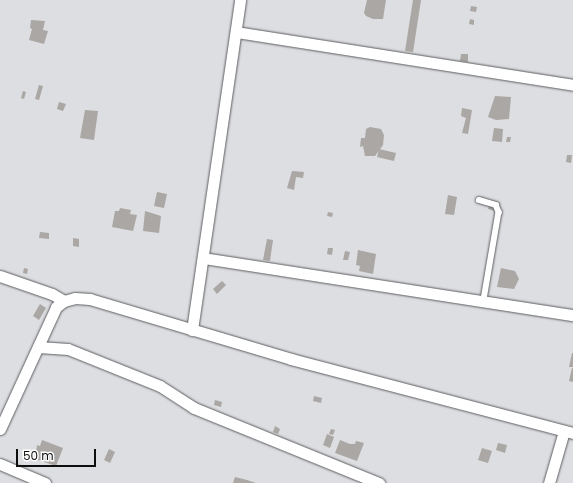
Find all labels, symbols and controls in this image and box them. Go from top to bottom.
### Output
scale bar [18,441,98,467]
text: 50 m [23,447,54,464]

